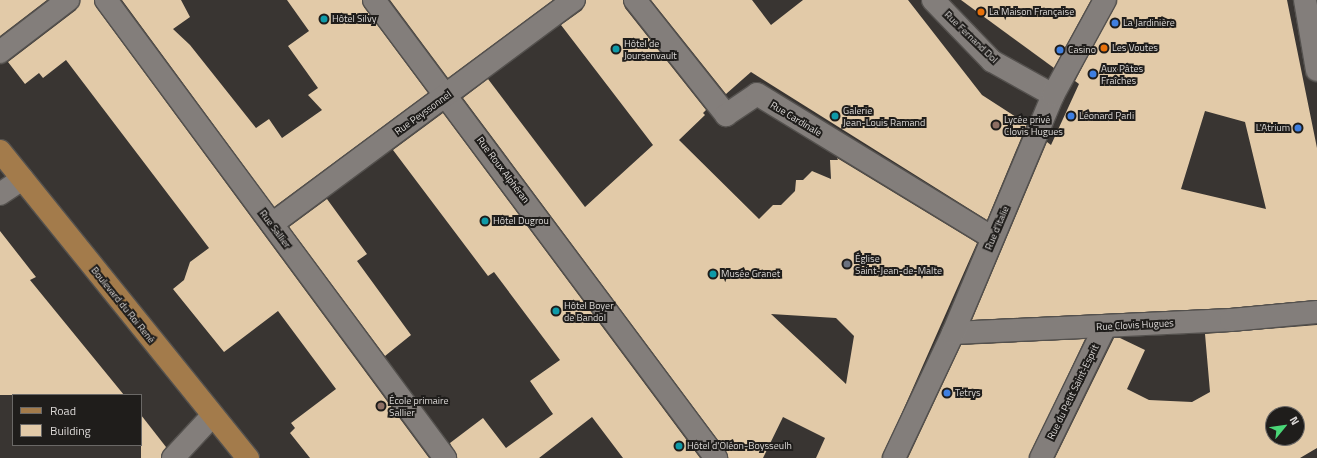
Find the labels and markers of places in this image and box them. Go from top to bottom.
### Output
place label: La Maison Française [989,6,1074,18]
marker: La Maison Française [976,7,986,17]
place label: Hôtel Silvy [332,13,377,25]
marker: Hôtel Silvy [319,14,329,24]
place label: La Jardinière [1123,17,1175,29]
marker: La Jardinière [1110,18,1120,28]
place label: Hôtel de Joursenvault [624,37,677,60]
place label: Les Voutes [1112,42,1158,54]
marker: Les Voutes [1099,43,1109,53]
marker: Hôtel de Joursenvault [611,44,621,54]
place label: Casino [1068,44,1096,56]
marker: Casino [1055,45,1065,55]
place label: Aux Pâtes Fraîches [1101,62,1143,86]
marker: Aux Pâtes Fraîches [1088,69,1098,79]
place label: Galerie Jean-Louis Ramand [843,104,925,128]
place label: Léonard Parli [1079,110,1134,122]
marker: Galerie Jean-Louis Ramand [830,111,840,121]
marker: Léonard Parli [1066,111,1076,121]
place label: Lycée privé Clovis Hugues [1004,113,1063,136]
marker: Lycée privé Clovis Hugues [991,120,1001,130]
place label: L'Atrium [1256,122,1290,134]
marker: L'Atrium [1293,123,1303,133]
place label: Hôtel Dugrou [493,215,549,227]
marker: Hôtel Dugrou [480,216,490,226]
place label: Église Saint-Jean-de-Malte [855,252,942,276]
marker: Église Saint-Jean-de-Malte [842,259,852,269]
place label: Musée Granet [721,268,780,280]
marker: Musée Granet [708,269,718,279]
place label: Hôtel Boyer de Bandol [564,299,614,322]
marker: Hôtel Boyer de Bandol [551,306,561,316]
place label: Tetrys [955,387,981,399]
marker: Tetrys [942,388,952,398]
place label: École primaire Sallier [389,394,448,418]
marker: École primaire Sallier [376,401,386,411]
place label: Hôtel d'Oléon-Boysseulh [687,440,792,452]
marker: Hôtel d'Oléon-Boysseulh [674,441,684,451]

